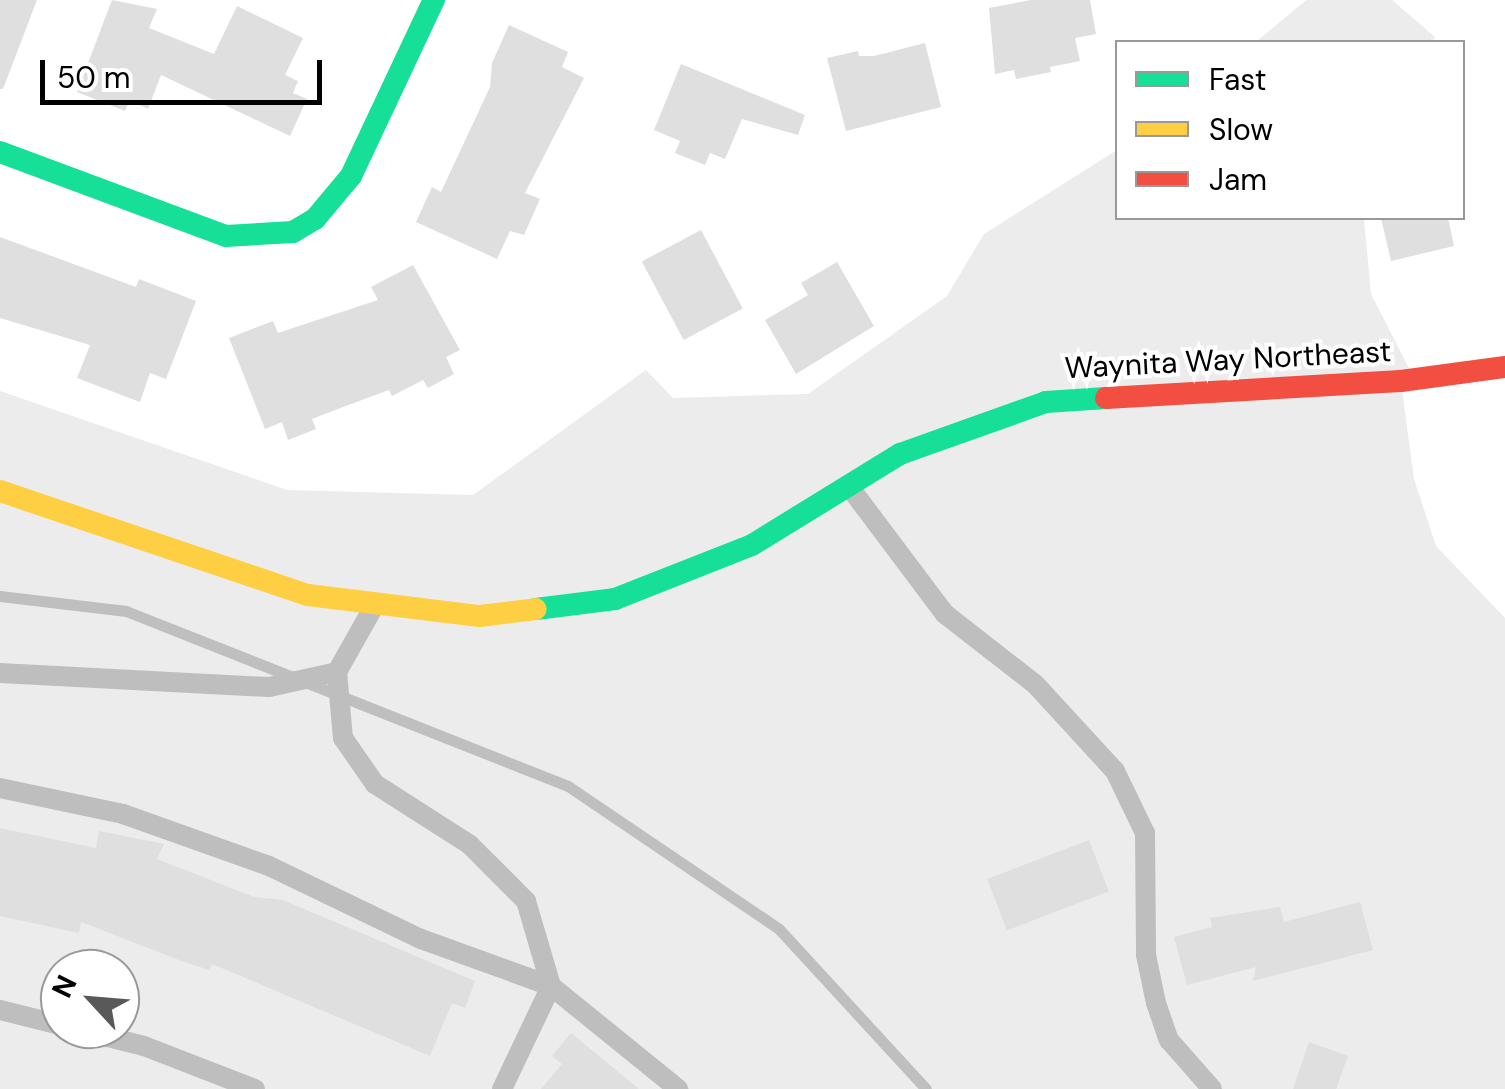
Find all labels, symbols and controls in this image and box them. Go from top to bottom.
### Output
scale bar [45,40,328,102]
legend [1115,40,1465,220]
text: 50 m [57,58,131,97]
text: Fast [1209,60,1267,99]
text: Slow [1209,110,1273,149]
text: Jam [1209,160,1267,199]
street label: Waynita Way Northeast [1064,333,1392,387]
north arrow [40,949,140,1049]
text: N [43,969,85,1004]

